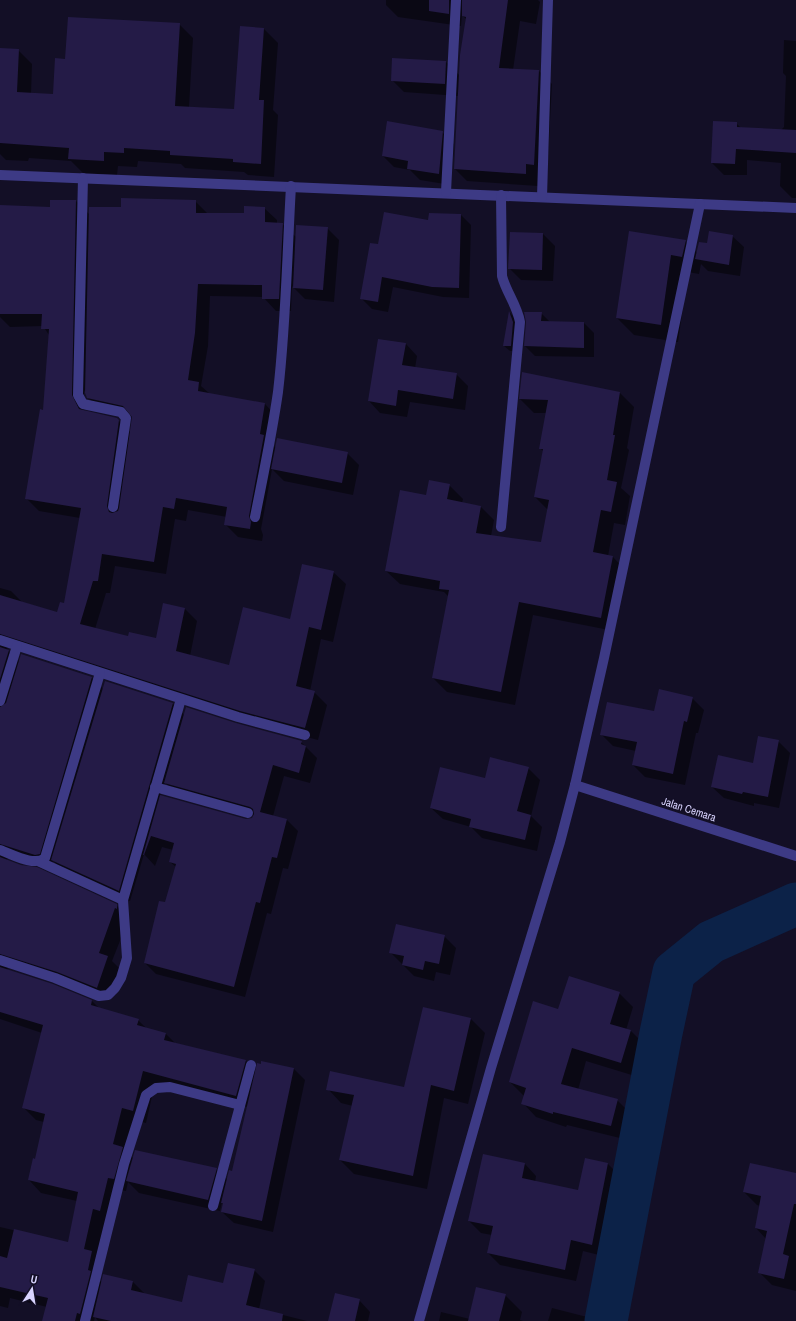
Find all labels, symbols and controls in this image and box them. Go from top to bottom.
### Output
street label: Jalan Cemara [660,794,718,824]
north arrow [12,1269,52,1309]
text: U [29,1272,39,1287]

